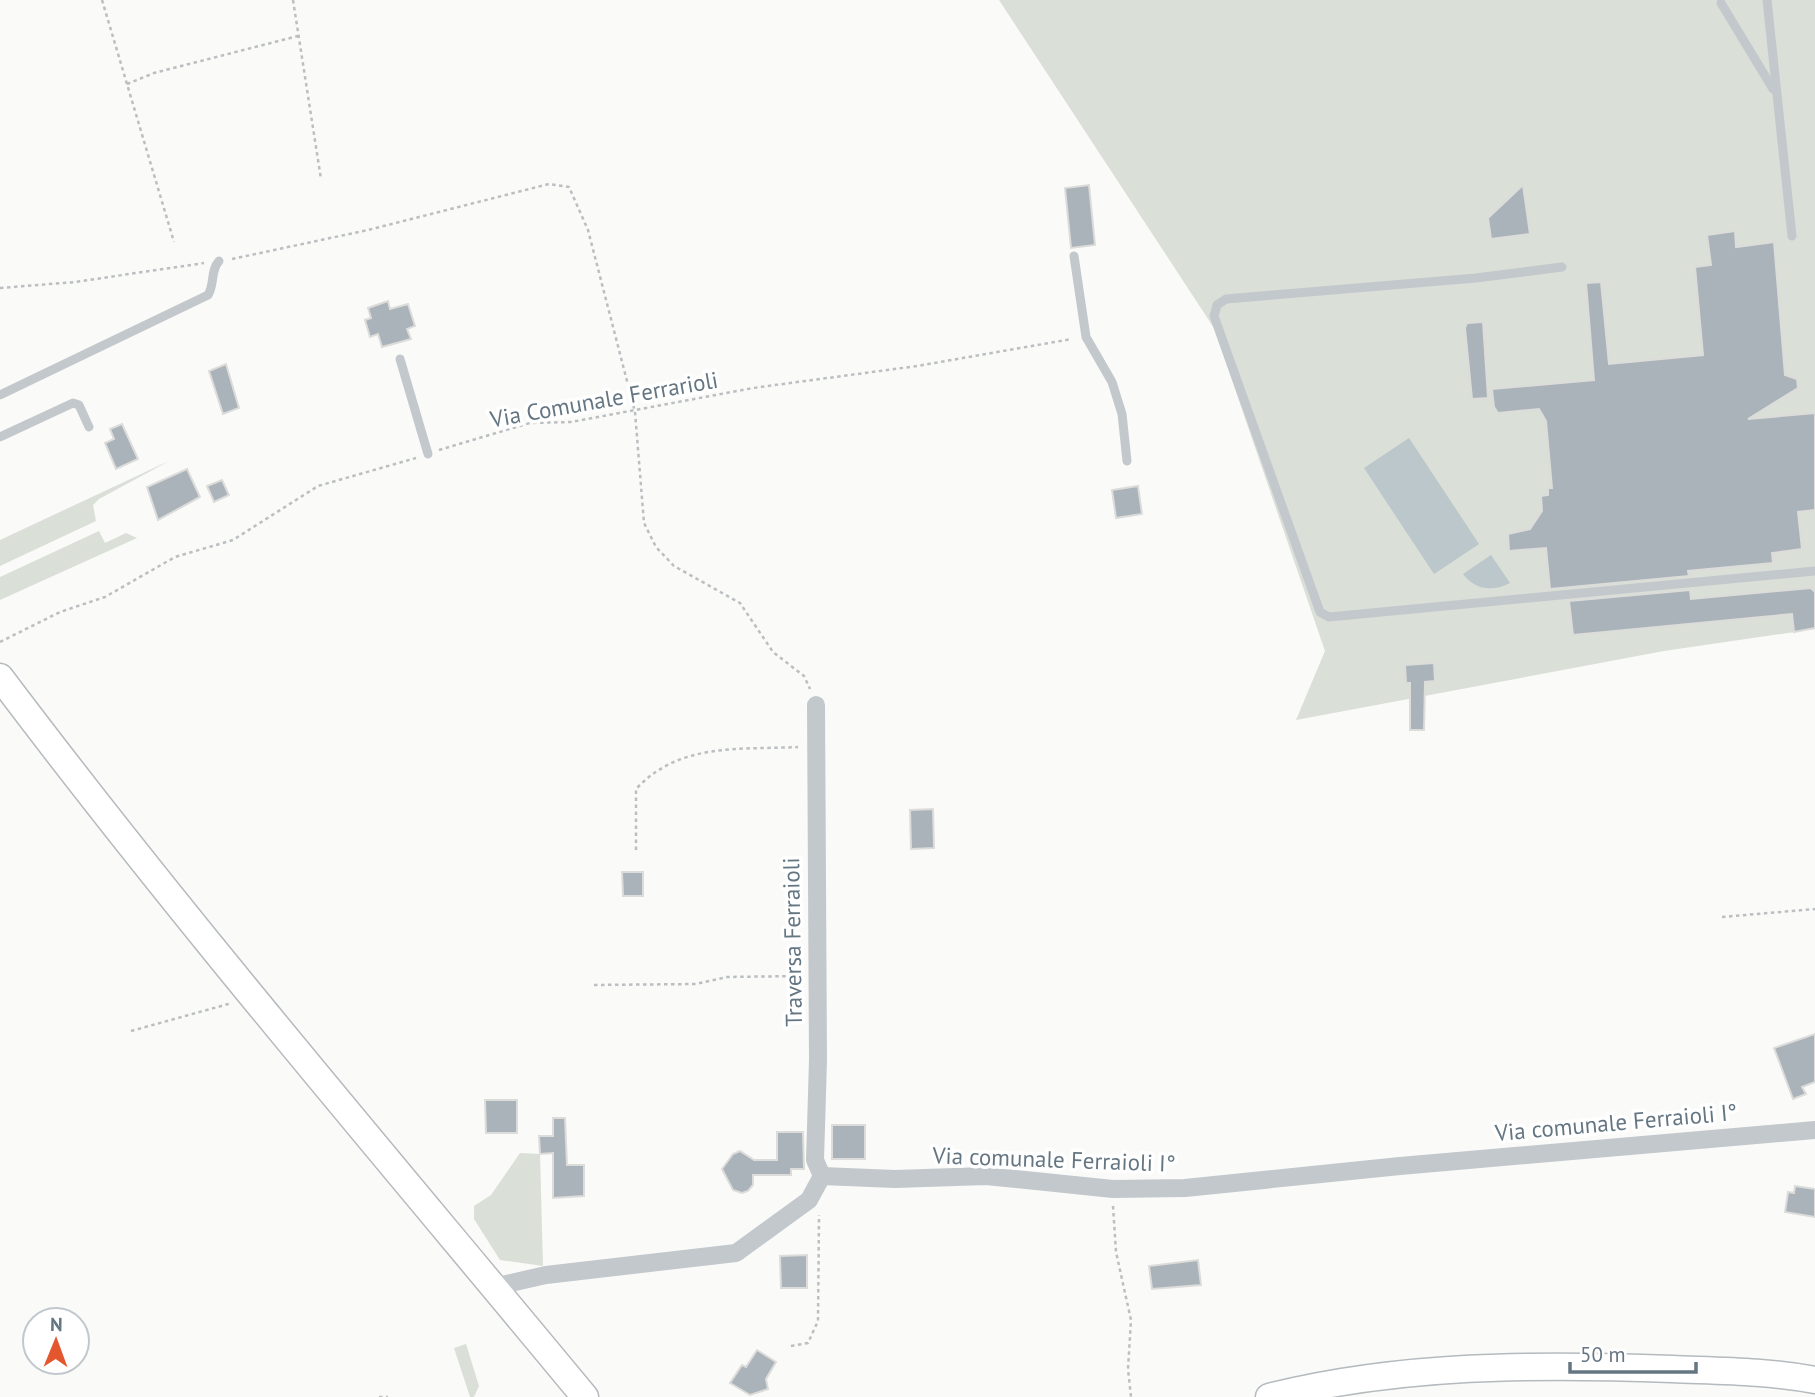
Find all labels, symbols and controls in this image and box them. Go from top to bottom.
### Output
street label: Via Comunale Ferrarioli [487,365,720,433]
street label: Traversa Ferraioli [776,857,808,1027]
street label: Via comunale Ferraioli I° [1493,1097,1738,1147]
street label: Via comunale Ferraioli I° [931,1140,1176,1178]
north arrow [21,1306,91,1376]
text: N [50,1312,63,1336]
scale bar [1570,1330,1696,1374]
text: 50 m [1580,1341,1626,1368]

